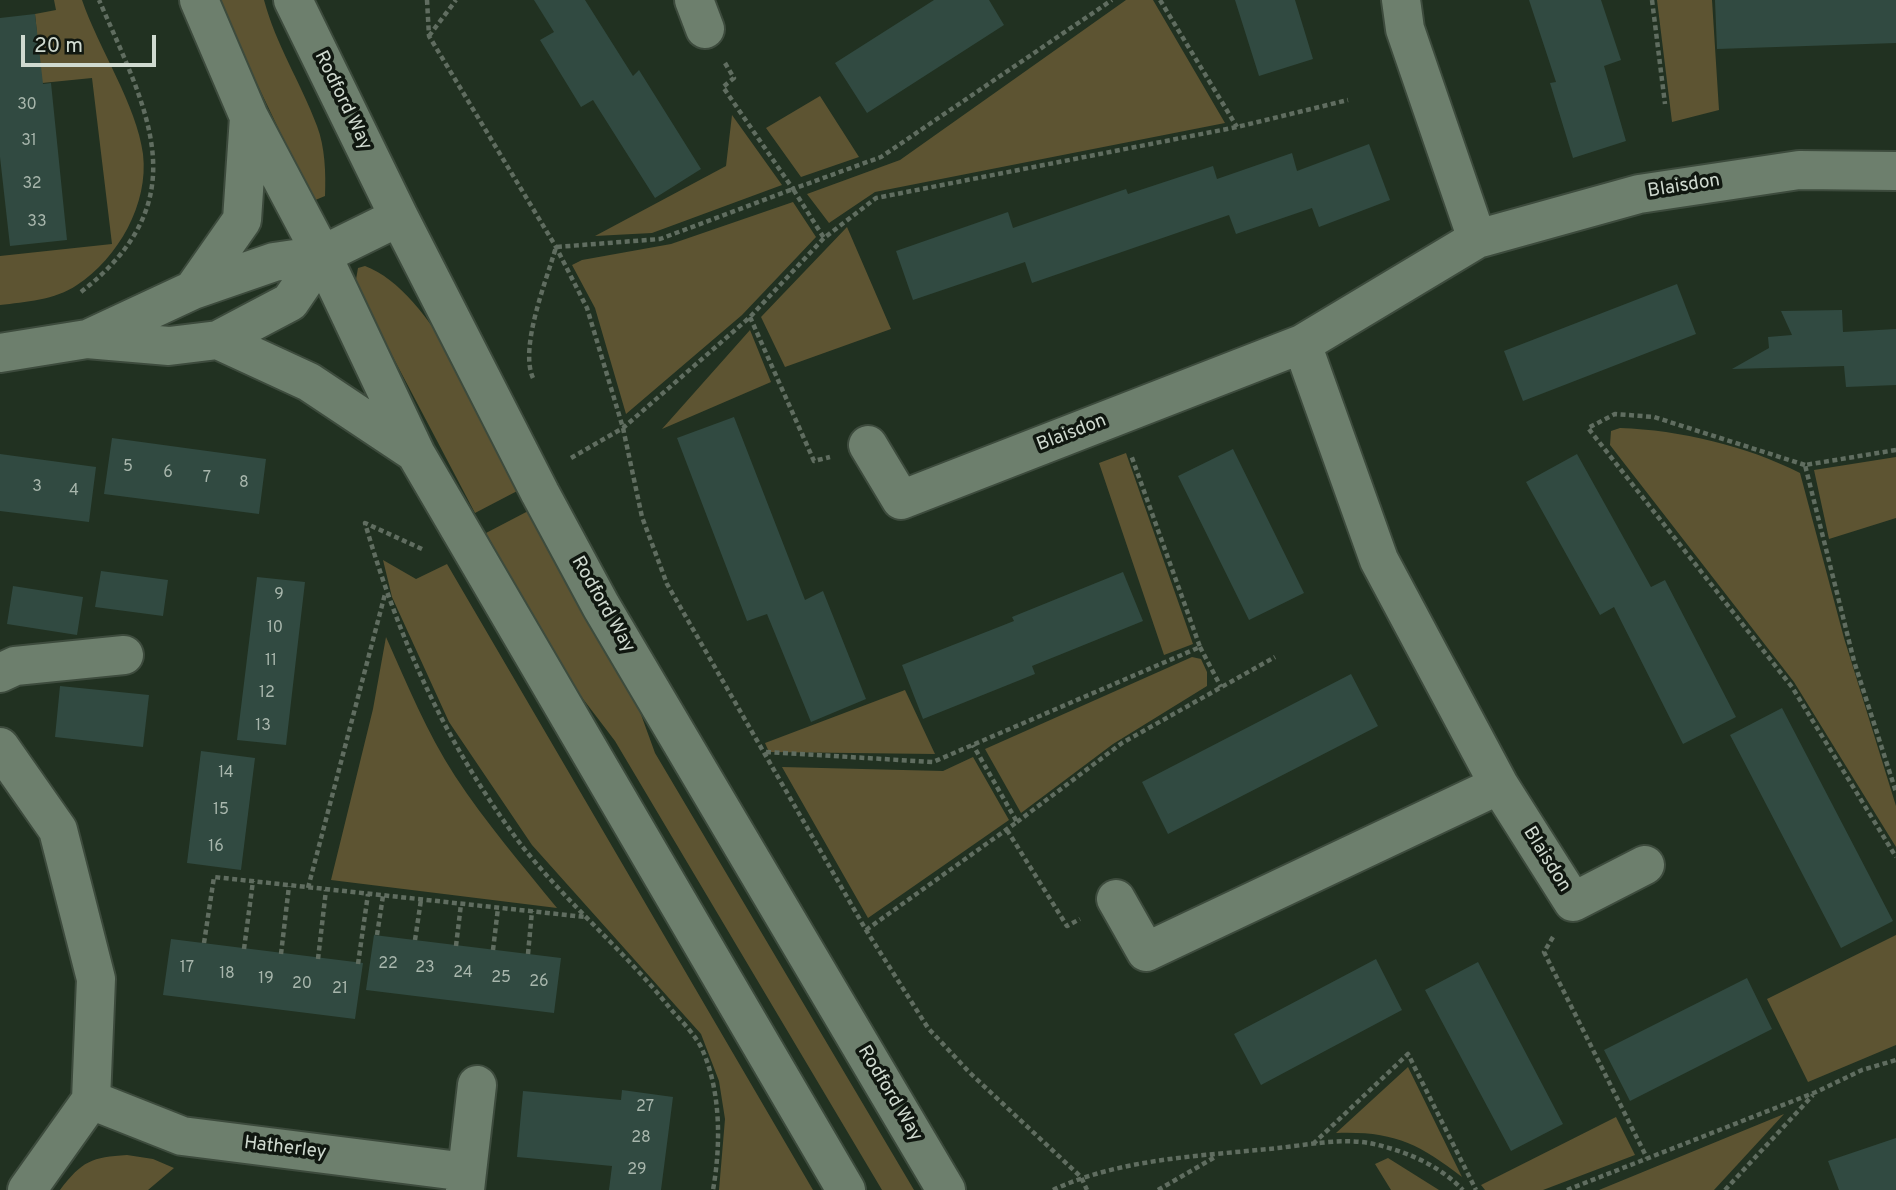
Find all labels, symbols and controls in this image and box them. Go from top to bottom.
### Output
scale bar [24,21,159,65]
text: 20 m [34,33,83,60]
street label: Rodford Way [308,48,376,154]
house number: 30 [17,96,37,116]
house number: 31 [21,132,37,152]
street label: Blaisdon [1646,170,1722,204]
house number: 32 [22,175,42,195]
house number: 33 [27,213,47,233]
street label: Blaisdon [1034,410,1110,458]
house number: 5 [123,458,133,478]
house number: 6 [163,464,173,484]
house number: 7 [203,469,211,489]
house number: 8 [239,474,249,494]
house number: 3 [32,478,42,498]
house number: 4 [69,482,79,502]
street label: Rodford Way [565,553,639,657]
house number: 9 [274,586,284,606]
house number: 10 [267,619,283,639]
house number: 11 [265,652,277,672]
house number: 12 [259,684,275,704]
house number: 13 [255,717,271,737]
house number: 14 [218,764,234,784]
house number: 15 [213,801,229,821]
street label: Blaisdon [1517,823,1575,897]
house number: 16 [208,838,224,858]
house number: 22 [378,955,398,975]
house number: 17 [180,959,194,979]
house number: 23 [415,959,435,979]
house number: 24 [453,964,473,984]
house number: 18 [219,965,235,985]
house number: 25 [491,969,511,989]
house number: 19 [258,970,274,990]
house number: 26 [529,973,549,993]
house number: 20 [292,975,312,995]
house number: 21 [332,980,348,1000]
street label: Rodford Way [852,1042,926,1146]
house number: 27 [636,1098,654,1118]
house number: 28 [631,1129,651,1149]
street label: Hatherley [243,1133,327,1165]
house number: 29 [627,1161,647,1181]

